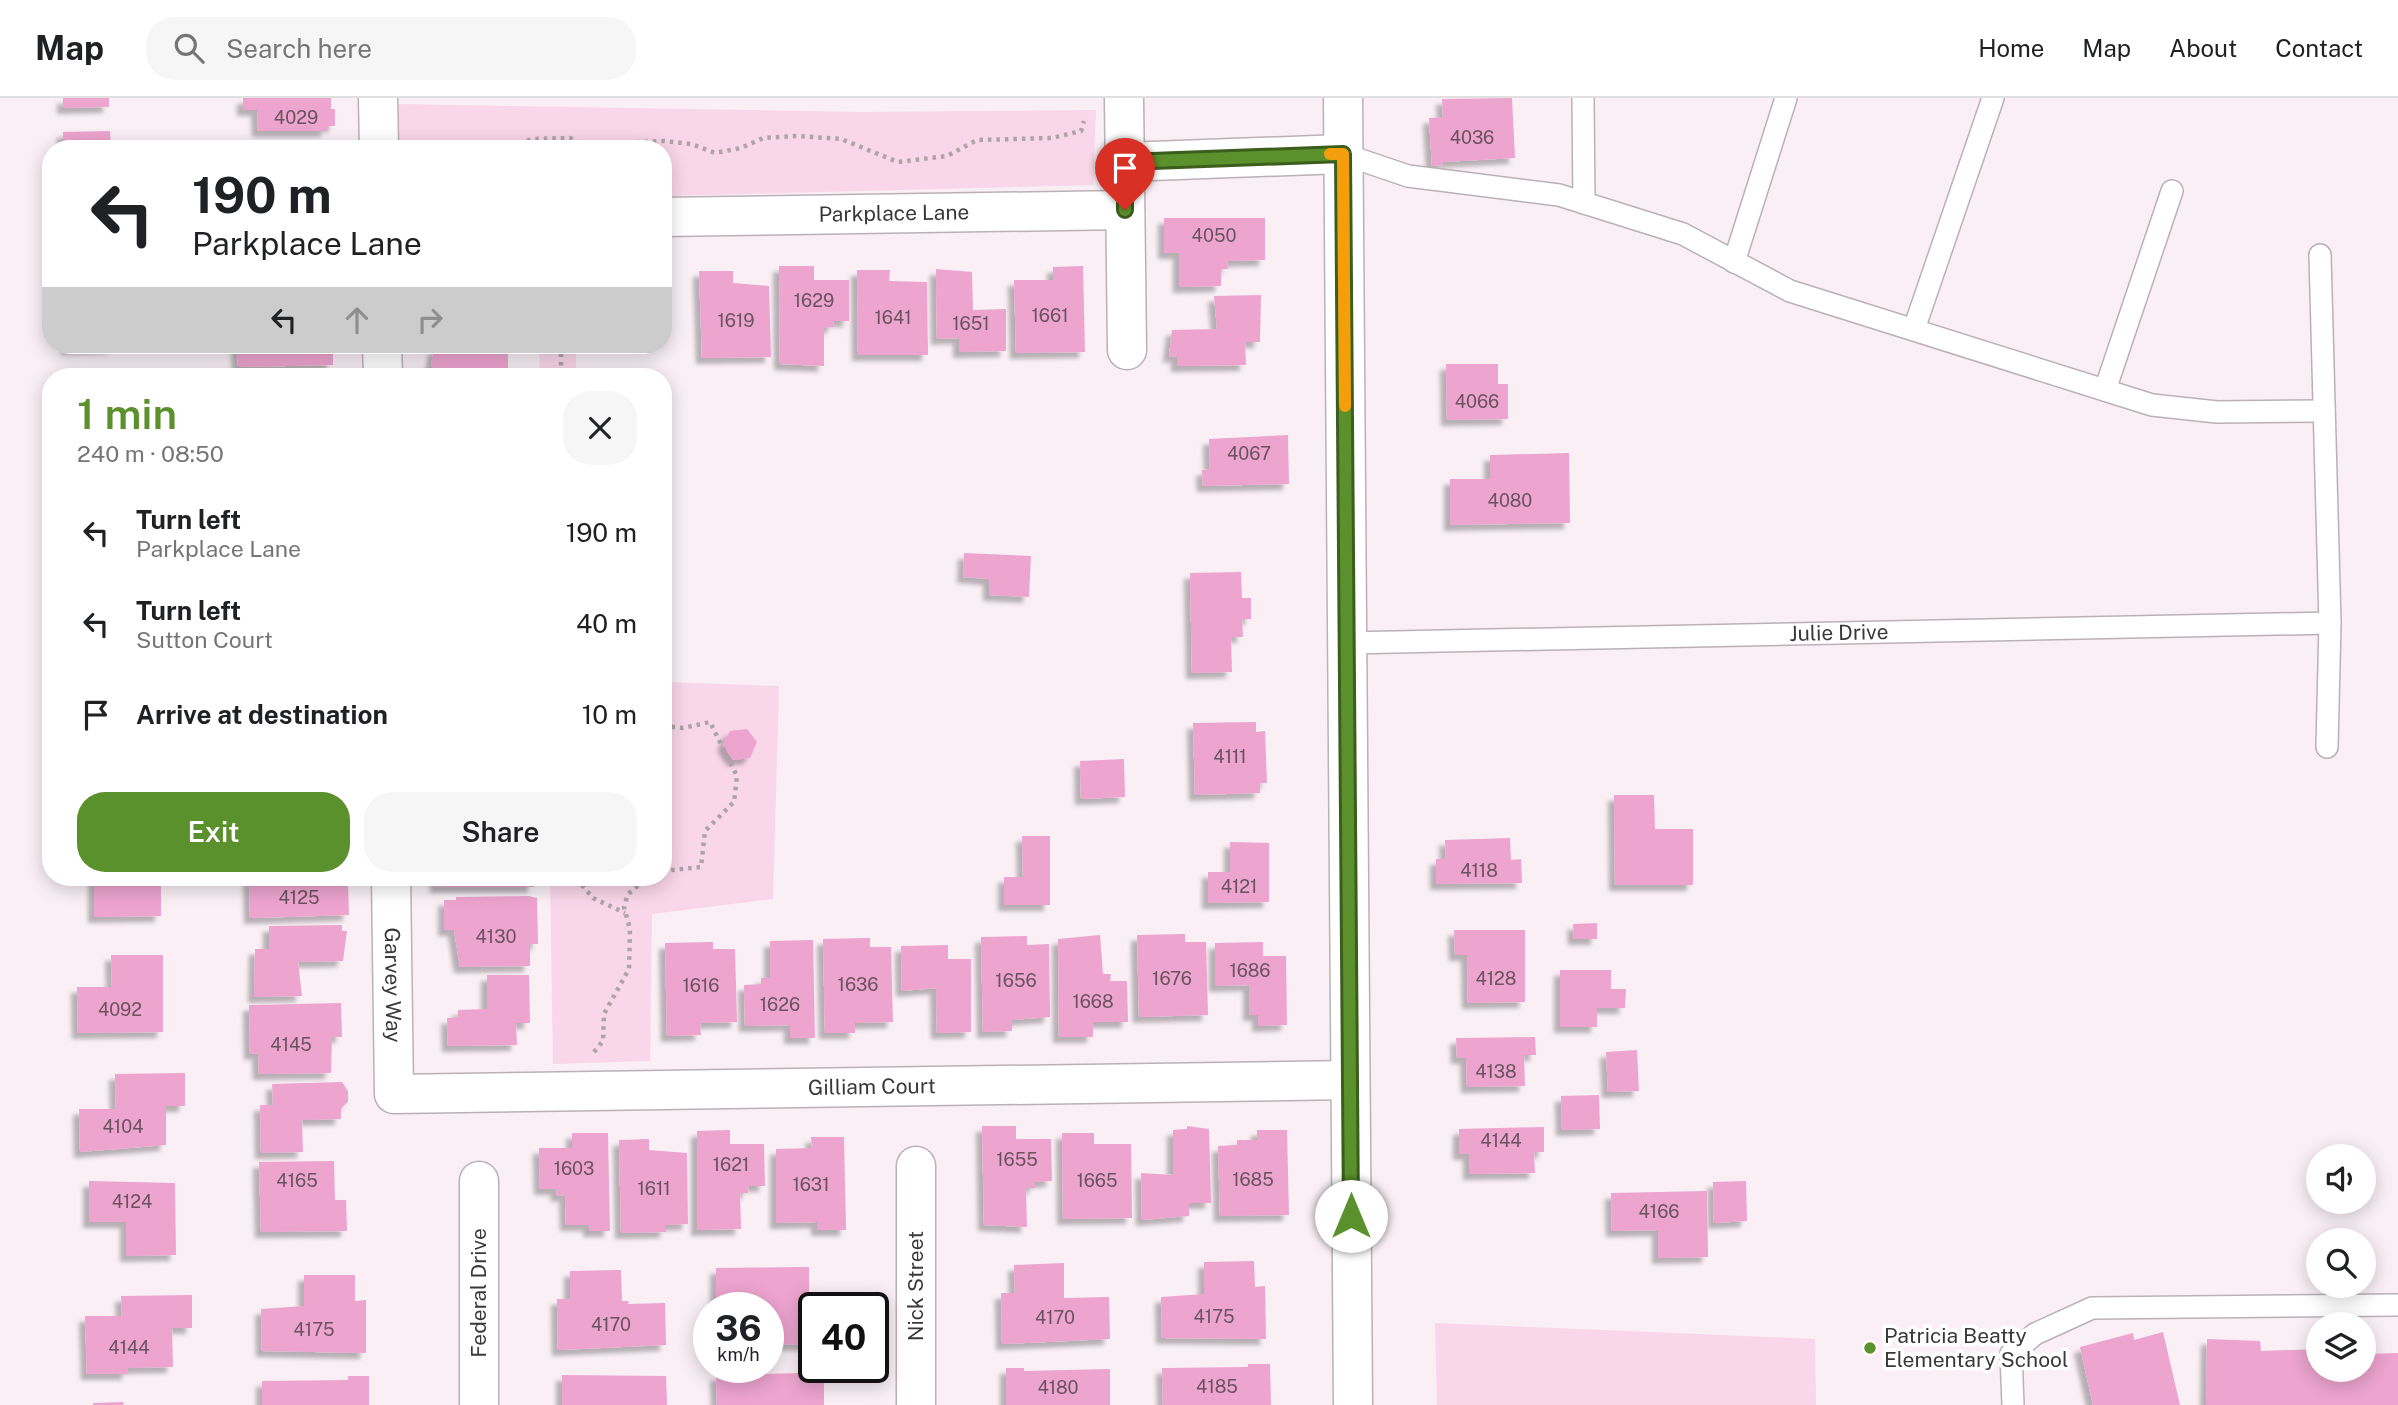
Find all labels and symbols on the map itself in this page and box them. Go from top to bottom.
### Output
house number: 4029 [274,107,318,128]
house number: 4036 [1450,127,1494,148]
pin [1095,138,1155,210]
street label: Parkplace Lane [818,199,970,227]
house number: 4050 [1192,225,1236,246]
house number: 1629 [794,290,834,311]
house number: 1661 [1032,305,1068,326]
house number: 1641 [874,307,912,328]
house number: 1619 [717,310,755,331]
house number: 1651 [952,313,990,334]
house number: 4066 [1455,391,1499,412]
house number: 4067 [1227,443,1271,464]
house number: 4080 [1488,490,1532,511]
street label: Julie Drive [1789,619,1889,646]
house number: 4111 [1213,746,1247,767]
house number: 4118 [1460,860,1498,881]
house number: 4121 [1221,876,1257,897]
house number: 4125 [279,887,319,908]
house number: 4130 [476,926,516,947]
street label: Garvey Way [380,927,406,1043]
house number: 1686 [1229,960,1271,981]
house number: 1676 [1152,968,1192,989]
house number: 4128 [1475,968,1517,989]
house number: 1656 [995,970,1037,991]
house number: 1636 [838,974,878,995]
house number: 1616 [682,975,720,996]
house number: 1668 [1072,991,1114,1012]
house number: 1626 [760,994,800,1015]
house number: 4092 [98,999,142,1020]
house number: 4145 [270,1034,312,1055]
house number: 4138 [1475,1061,1517,1082]
street label: Gilliam Court [808,1073,936,1100]
house number: 4104 [103,1116,143,1137]
house number: 4144 [1480,1130,1522,1151]
house number: 1655 [996,1149,1038,1170]
house number: 1621 [713,1154,749,1175]
house number: 1603 [554,1158,594,1179]
house number: 1685 [1232,1169,1274,1190]
house number: 4165 [276,1170,318,1191]
house number: 1665 [1076,1170,1118,1191]
house number: 1631 [792,1174,830,1195]
house number: 1611 [637,1178,671,1199]
position arrow [1314,1179,1388,1253]
house number: 4124 [112,1191,152,1212]
house number: 4166 [1639,1201,1679,1222]
street label: Federal Drive [466,1228,491,1358]
street label: Nick Street [903,1231,928,1341]
speed limit sign: 40 [798,1292,889,1383]
house number: 4175 [1194,1306,1234,1327]
house number: 4170 [1035,1307,1075,1328]
house number: 4170 [591,1314,631,1335]
house number: 4175 [294,1319,334,1340]
place label: Patricia Beatty Elementary School [1884,1323,2068,1372]
house number: 4144 [108,1337,150,1358]
marker: Patricia Beatty Elementary School [1862,1340,1878,1356]
house number: 4185 [1196,1376,1238,1397]
house number: 4180 [1037,1377,1079,1398]

